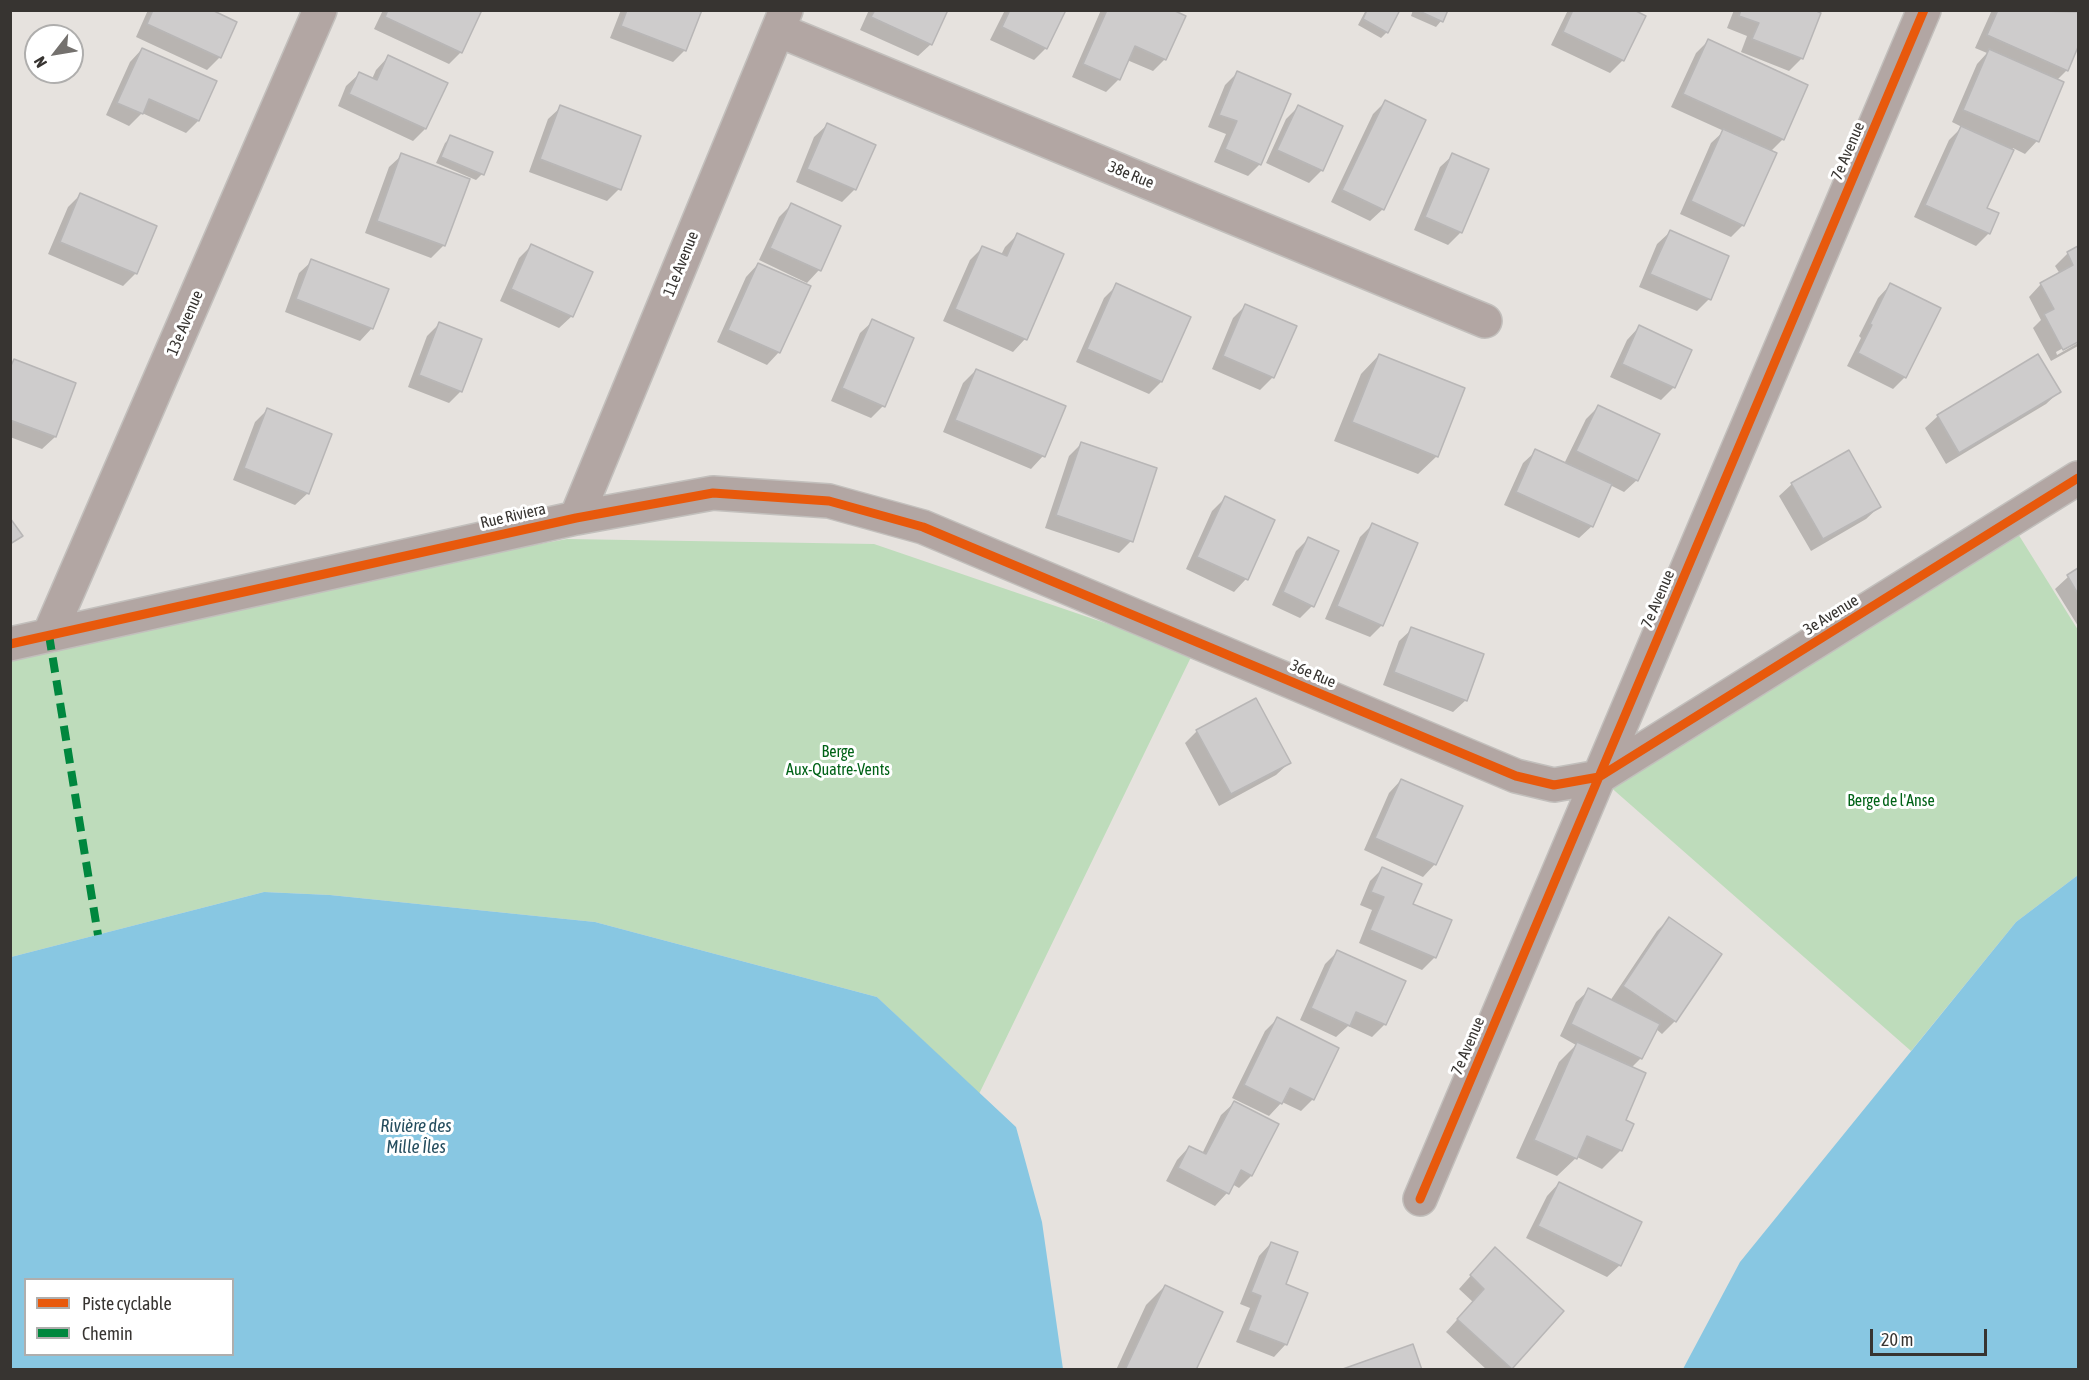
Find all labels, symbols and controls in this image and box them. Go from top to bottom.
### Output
north arrow [24,24,84,84]
text: N [30,54,50,71]
street label: 7e Avenue [1827,119,1869,183]
street label: 38e Rue [1105,157,1157,193]
street label: 11e Avenue [659,229,703,299]
street label: 13e Avenue [163,288,207,358]
street label: Rue Riviera [479,499,547,533]
street label: 7e Avenue [1637,567,1679,631]
street label: 3e Avenue [1800,591,1862,639]
street label: 36e Rue [1287,656,1339,692]
park label: Berge Aux-Quatre-Vents [786,742,890,780]
park label: Berge de l'Anse [1847,791,1935,811]
street label: 7e Avenue [1447,1014,1489,1078]
water label: Rivière des Mille Îles [380,1115,452,1158]
legend [24,1278,234,1356]
text: Piste cyclable [82,1293,172,1314]
scale bar [1873,1317,1990,1355]
text: Chemin [82,1323,133,1344]
text: 20 m [1881,1329,1913,1350]

